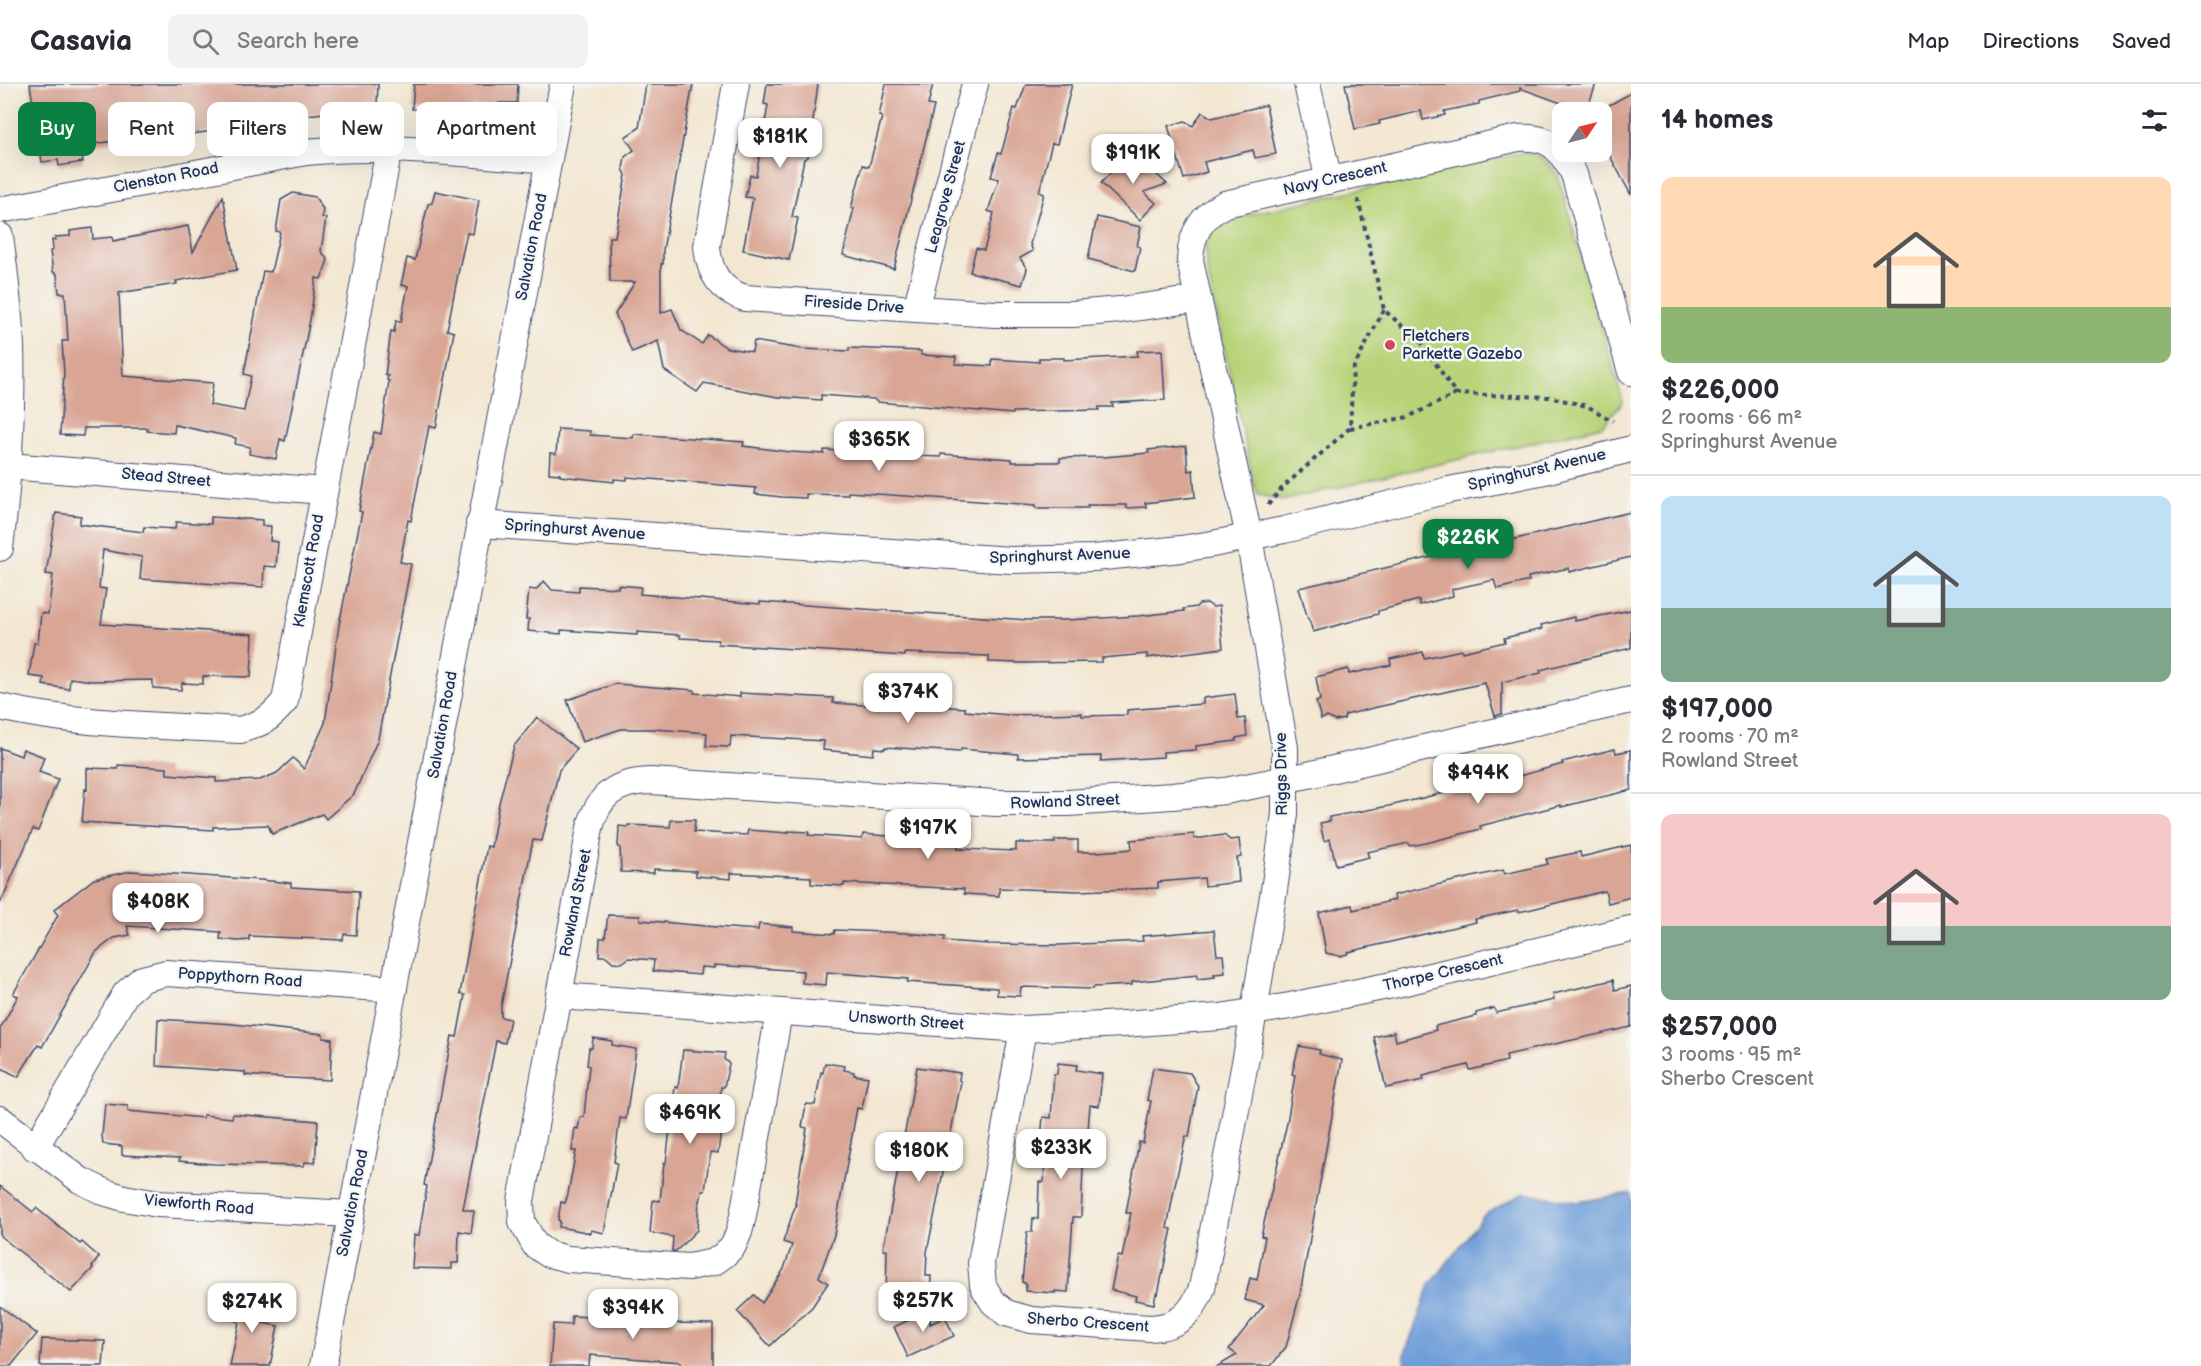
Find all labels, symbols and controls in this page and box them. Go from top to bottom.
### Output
search box [168,14,588,68]
text: Casavia [30,25,132,58]
icon: search [189,25,222,58]
text: Search here [237,28,359,55]
text: Map [1907,29,1950,54]
text: Directions [1983,29,2079,54]
text: Saved [2112,29,2171,54]
chip: Buy [18,102,96,156]
chip: Rent [108,102,195,156]
chip: Filters [207,102,308,156]
chip: New [320,102,404,156]
chip: Apartment [416,102,557,156]
north arrow [1552,102,1612,162]
map controls [1552,102,1612,162]
icon: filters [2138,104,2171,137]
text: 14 homes [1661,105,1773,136]
pin: $181K [738,118,822,169]
text: $181K [752,125,808,149]
pin: $191K [1091,134,1175,185]
street label: Leagrove Street [922,138,970,255]
text: $191K [1105,141,1161,165]
street label: Clenston Road [112,158,220,198]
street label: Navy Crescent [1281,158,1389,200]
street label: Salvation Road [512,192,552,302]
icon: home [1862,216,1970,324]
street label: Fireside Drive [803,292,905,318]
place label: Fletchers Parkette Gazebo [1402,327,1523,364]
marker: Fletchers Parkette Gazebo [1383,338,1397,352]
text: $226,000 [1661,375,1779,406]
text: 2 rooms · 66 m² [1661,406,1802,430]
pin: $365K [837,421,921,472]
text: $365K [848,428,910,452]
text: Springhurst Avenue [1661,430,1837,454]
street label: Springhurst Avenue [1466,445,1608,495]
street label: Stead Street [120,465,212,491]
street label: Klemscott Road [290,513,328,629]
street label: Springhurst Avenue [504,516,647,544]
pin: $226K [1426,519,1510,570]
text: $226K [1437,526,1499,550]
icon: home [1862,535,1970,643]
street label: Springhurst Avenue [989,544,1131,568]
street label: Salvation Road [424,670,462,780]
pin: $374K [866,673,950,724]
text: $374K [877,680,939,704]
text: $197,000 [1661,694,1773,725]
text: 2 rooms · 70 m² [1661,725,1799,749]
street label: Riggs Drive [1272,732,1292,816]
text: Rowland Street [1661,749,1798,773]
pin: $494K [1436,754,1520,805]
text: $494K [1447,761,1509,785]
street label: Rowland Street [1010,791,1120,813]
pin: $197K [886,809,970,860]
text: $197K [899,816,957,840]
street label: Rowland Street [556,847,596,959]
icon: home [1862,853,1970,961]
pin: $408K [116,883,200,934]
text: $408K [126,890,190,914]
street label: Thorpe Crescent [1381,950,1505,996]
street label: Poppythorn Road [177,964,303,992]
street label: Unsworth Street [848,1007,965,1035]
text: $257,000 [1661,1012,1777,1043]
text: 3 rooms · 95 m² [1661,1043,1801,1067]
text: Sherbo Crescent [1661,1067,1814,1091]
pin: $469K [648,1094,732,1145]
text: $469K [659,1101,721,1125]
pin: $233K [1019,1129,1103,1180]
pin: $180K [877,1132,961,1183]
text: $233K [1030,1136,1092,1160]
text: $180K [889,1139,949,1163]
street label: Salvation Road [333,1148,373,1258]
street label: Viewforth Road [143,1191,255,1219]
pin: $257K [881,1282,965,1333]
pin: $274K [210,1283,294,1334]
pin: $394K [591,1289,675,1340]
text: $257K [892,1289,954,1313]
text: $274K [221,1290,283,1314]
text: $394K [602,1296,664,1320]
street label: Sherbo Crescent [1026,1309,1150,1337]

